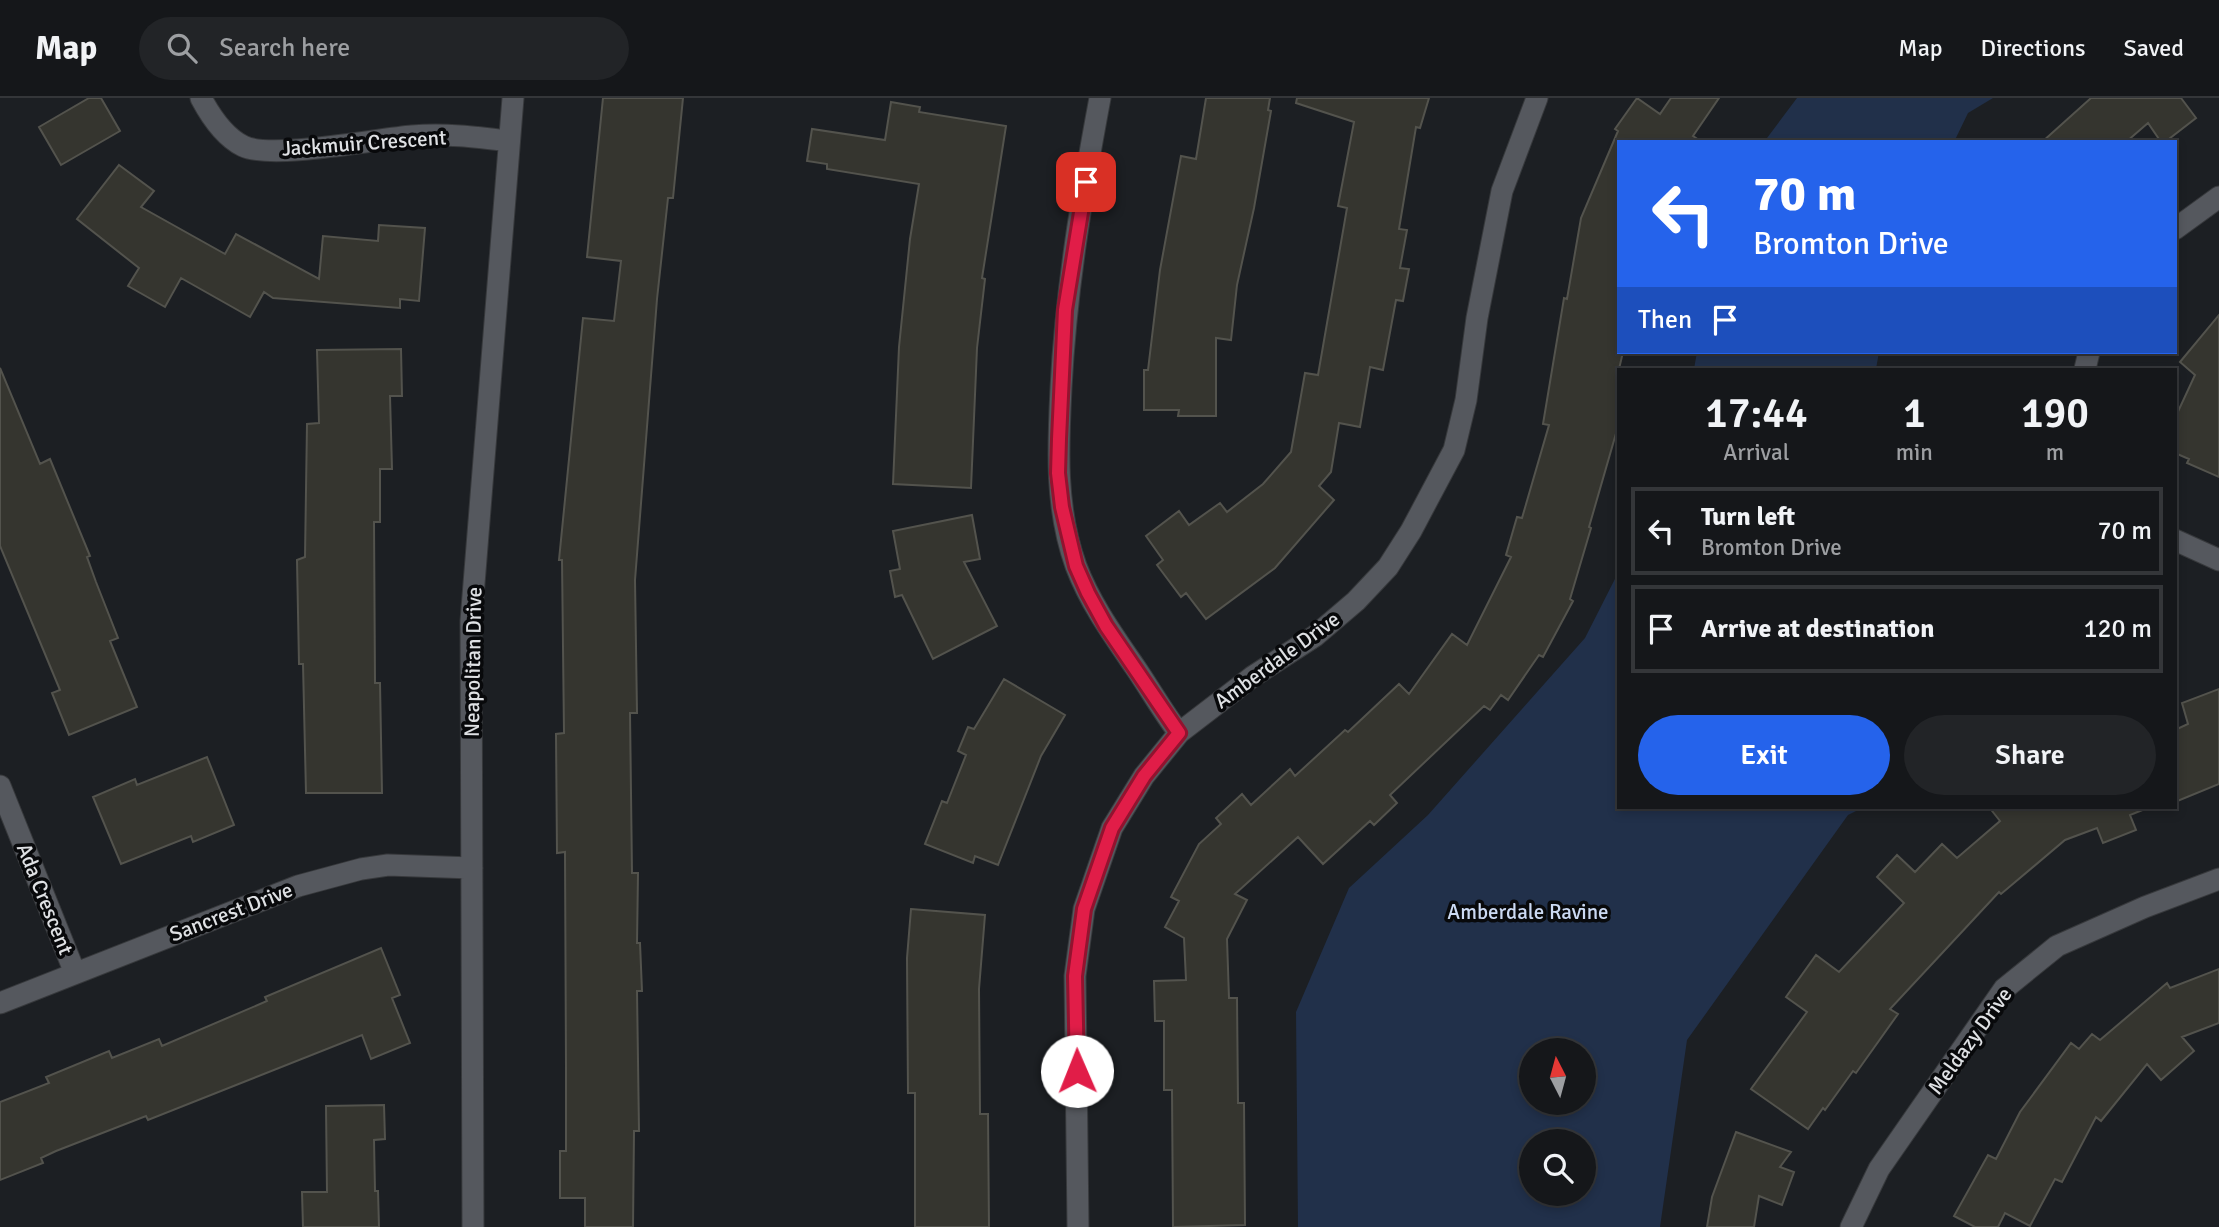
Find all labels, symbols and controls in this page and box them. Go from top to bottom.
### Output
search box [139,17,629,80]
text: Map [35,28,97,69]
icon: search [163,29,201,67]
text: Search here [219,32,350,64]
text: Map [1898,33,1943,63]
text: Directions [1981,33,2086,63]
text: Saved [2124,33,2184,63]
street label: Jackmuir Crescent [281,124,447,162]
pin [1056,152,1116,212]
icon: arrive [1067,163,1105,201]
text: 70 m [1753,164,1856,224]
icon: left [1638,168,1729,259]
text: Bromton Drive [1753,224,1949,263]
icon: arrive [1706,301,1744,339]
text: Then [1638,304,1692,336]
text: 17:44 [1705,388,1808,439]
text: 1 [1903,388,1926,439]
text: 190 [2021,388,2089,439]
text: Arrival [1723,438,1789,467]
text: min [1896,438,1933,467]
text: m [2046,438,2064,467]
text: Turn left [1701,501,1795,533]
icon: left [1642,512,1680,550]
text: 70 m [2097,515,2152,547]
text: Bromton Drive [1701,533,1842,562]
street label: Neapolitan Drive [459,587,487,737]
street label: Amberdale Drive [1209,606,1345,714]
icon: arrive [1642,610,1680,648]
text: Arrive at destination [1701,613,1934,645]
text: 120 m [2083,613,2152,645]
button: Exit [1638,715,1890,795]
button: Share [1904,715,2156,795]
street label: Ada Crescent [11,839,79,959]
street label: Sancrest Drive [166,877,296,947]
park label: Amberdale Ravine [1447,899,1609,925]
street label: Meldazy Drive [1922,982,2018,1100]
position arrow [1040,1034,1114,1108]
north arrow [1519,1038,1596,1115]
map controls [1519,1038,1596,1206]
button: search [1519,1129,1596,1206]

